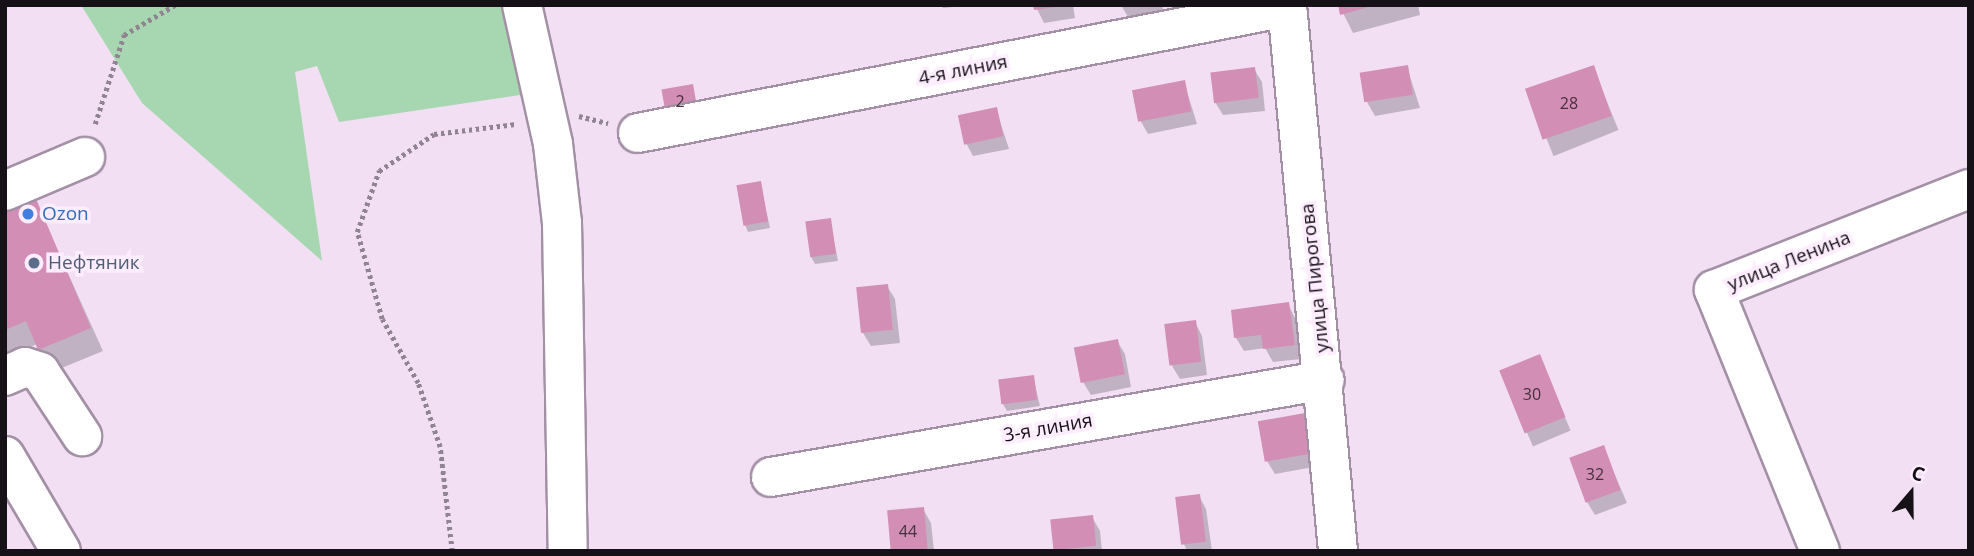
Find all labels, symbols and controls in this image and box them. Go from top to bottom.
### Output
street label: 4-я линия [917,50,1009,90]
house number: 2 [675,91,685,111]
house number: 28 [1560,93,1578,113]
street label: улица Пирогова [1296,202,1334,354]
place label: Ozon [42,203,89,225]
marker: Ozon [20,206,36,222]
street label: улица Ленина [1724,226,1854,296]
place label: Нефтяник [48,252,140,274]
marker: Нефтяник [26,255,42,271]
house number: 30 [1523,384,1541,404]
street label: 3-я линия [1002,409,1094,447]
north arrow [1876,458,1946,528]
text: С [1908,459,1928,488]
house number: 32 [1586,464,1604,484]
house number: 44 [899,521,917,541]

